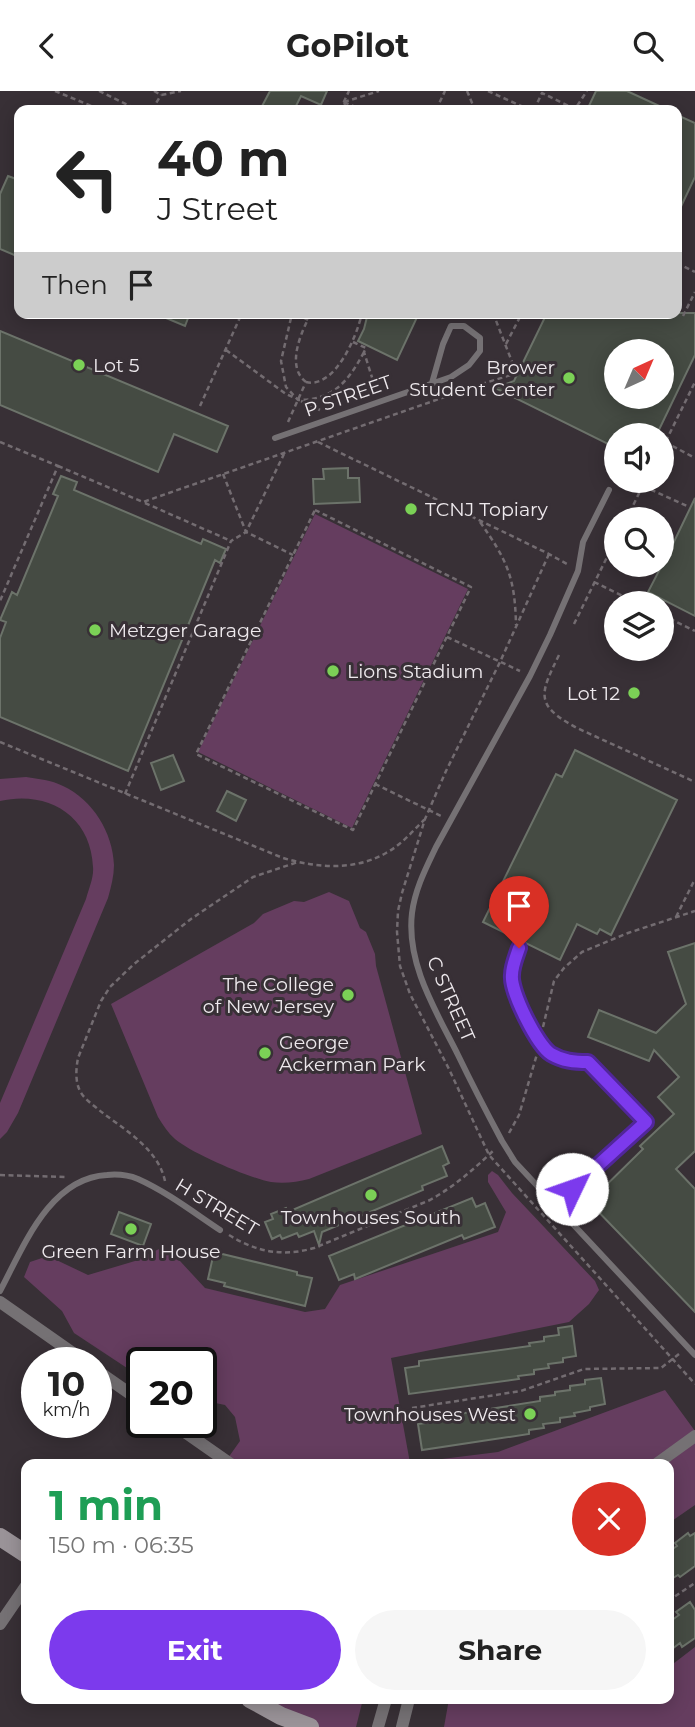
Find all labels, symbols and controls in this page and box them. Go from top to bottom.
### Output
text: GoPilot [286,26,409,65]
icon: back [28,27,66,65]
icon: search [629,27,667,65]
text: 40 m [157,129,289,188]
icon: left [42,133,133,224]
text: J Street [157,189,278,228]
icon: arrive [122,266,160,304]
text: Then [42,269,108,301]
north arrow [604,339,674,409]
map controls [604,339,674,661]
place label: Lot 5 [93,354,140,377]
place label: Brower Student Center [409,356,555,401]
marker: Lot 5 [71,357,87,373]
street label: P STREET [301,370,395,422]
marker: Brower Student Center [561,370,577,386]
button: sound [604,423,674,493]
place label: TCNJ Topiary [425,498,549,521]
marker: TCNJ Topiary [403,501,419,517]
button: search [604,507,674,577]
button: layers [604,591,674,661]
place label: Metzger Garage [109,619,261,642]
marker: Metzger Garage [87,622,103,638]
place label: Lions Stadium [347,660,483,683]
marker: Lions Stadium [325,663,341,679]
place label: Lot 12 [567,682,620,705]
marker: Lot 12 [626,685,642,701]
pin [489,876,549,948]
icon: arrive [500,887,538,925]
street label: C STREET [422,953,480,1045]
place label: The College of New Jersey [203,973,335,1018]
marker: The College of New Jersey [340,987,356,1003]
place label: George Ackerman Park [279,1031,426,1076]
marker: George Ackerman Park [257,1045,273,1061]
position arrow [535,1152,609,1226]
street label: H STREET [171,1173,263,1241]
marker: Townhouses South [363,1187,379,1203]
place label: Townhouses South [281,1206,461,1229]
marker: Green Farm House [123,1221,139,1237]
place label: Green Farm House [41,1240,221,1263]
speed limit sign: 20 [126,1347,217,1438]
text: 10 [48,1362,85,1405]
text: km/h [42,1399,91,1421]
place label: Townhouses West [344,1403,516,1426]
marker: Townhouses West [522,1406,538,1422]
text: 1 min [49,1479,163,1531]
button: close [572,1482,646,1556]
text: 150 m · 06:35 [49,1531,194,1559]
button: Exit [49,1610,341,1690]
button: Share [355,1610,646,1690]

